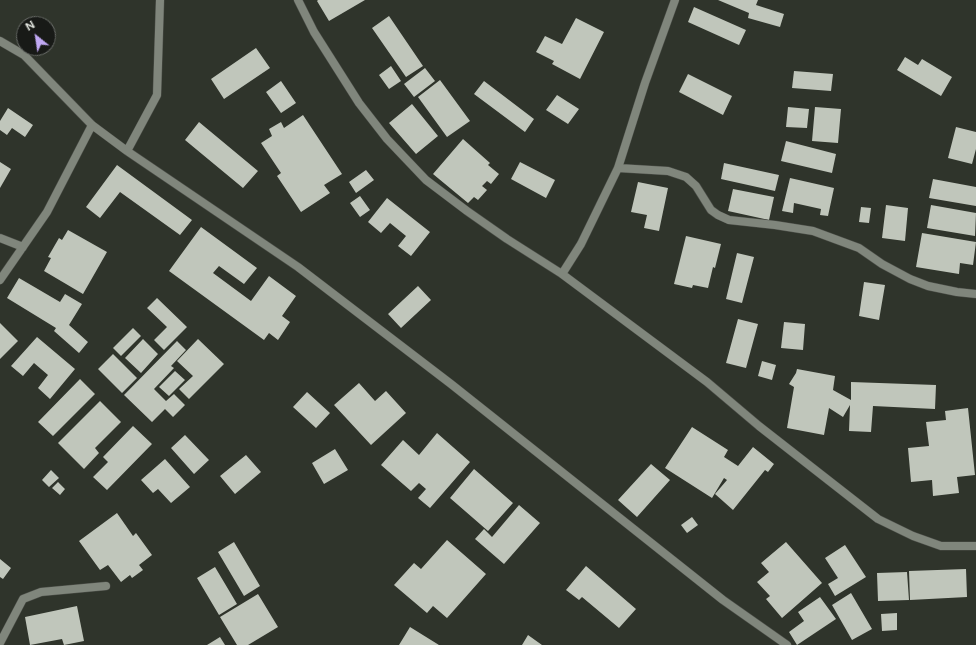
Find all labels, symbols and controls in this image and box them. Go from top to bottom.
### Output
north arrow [16,16,56,56]
text: N [23,18,37,34]

